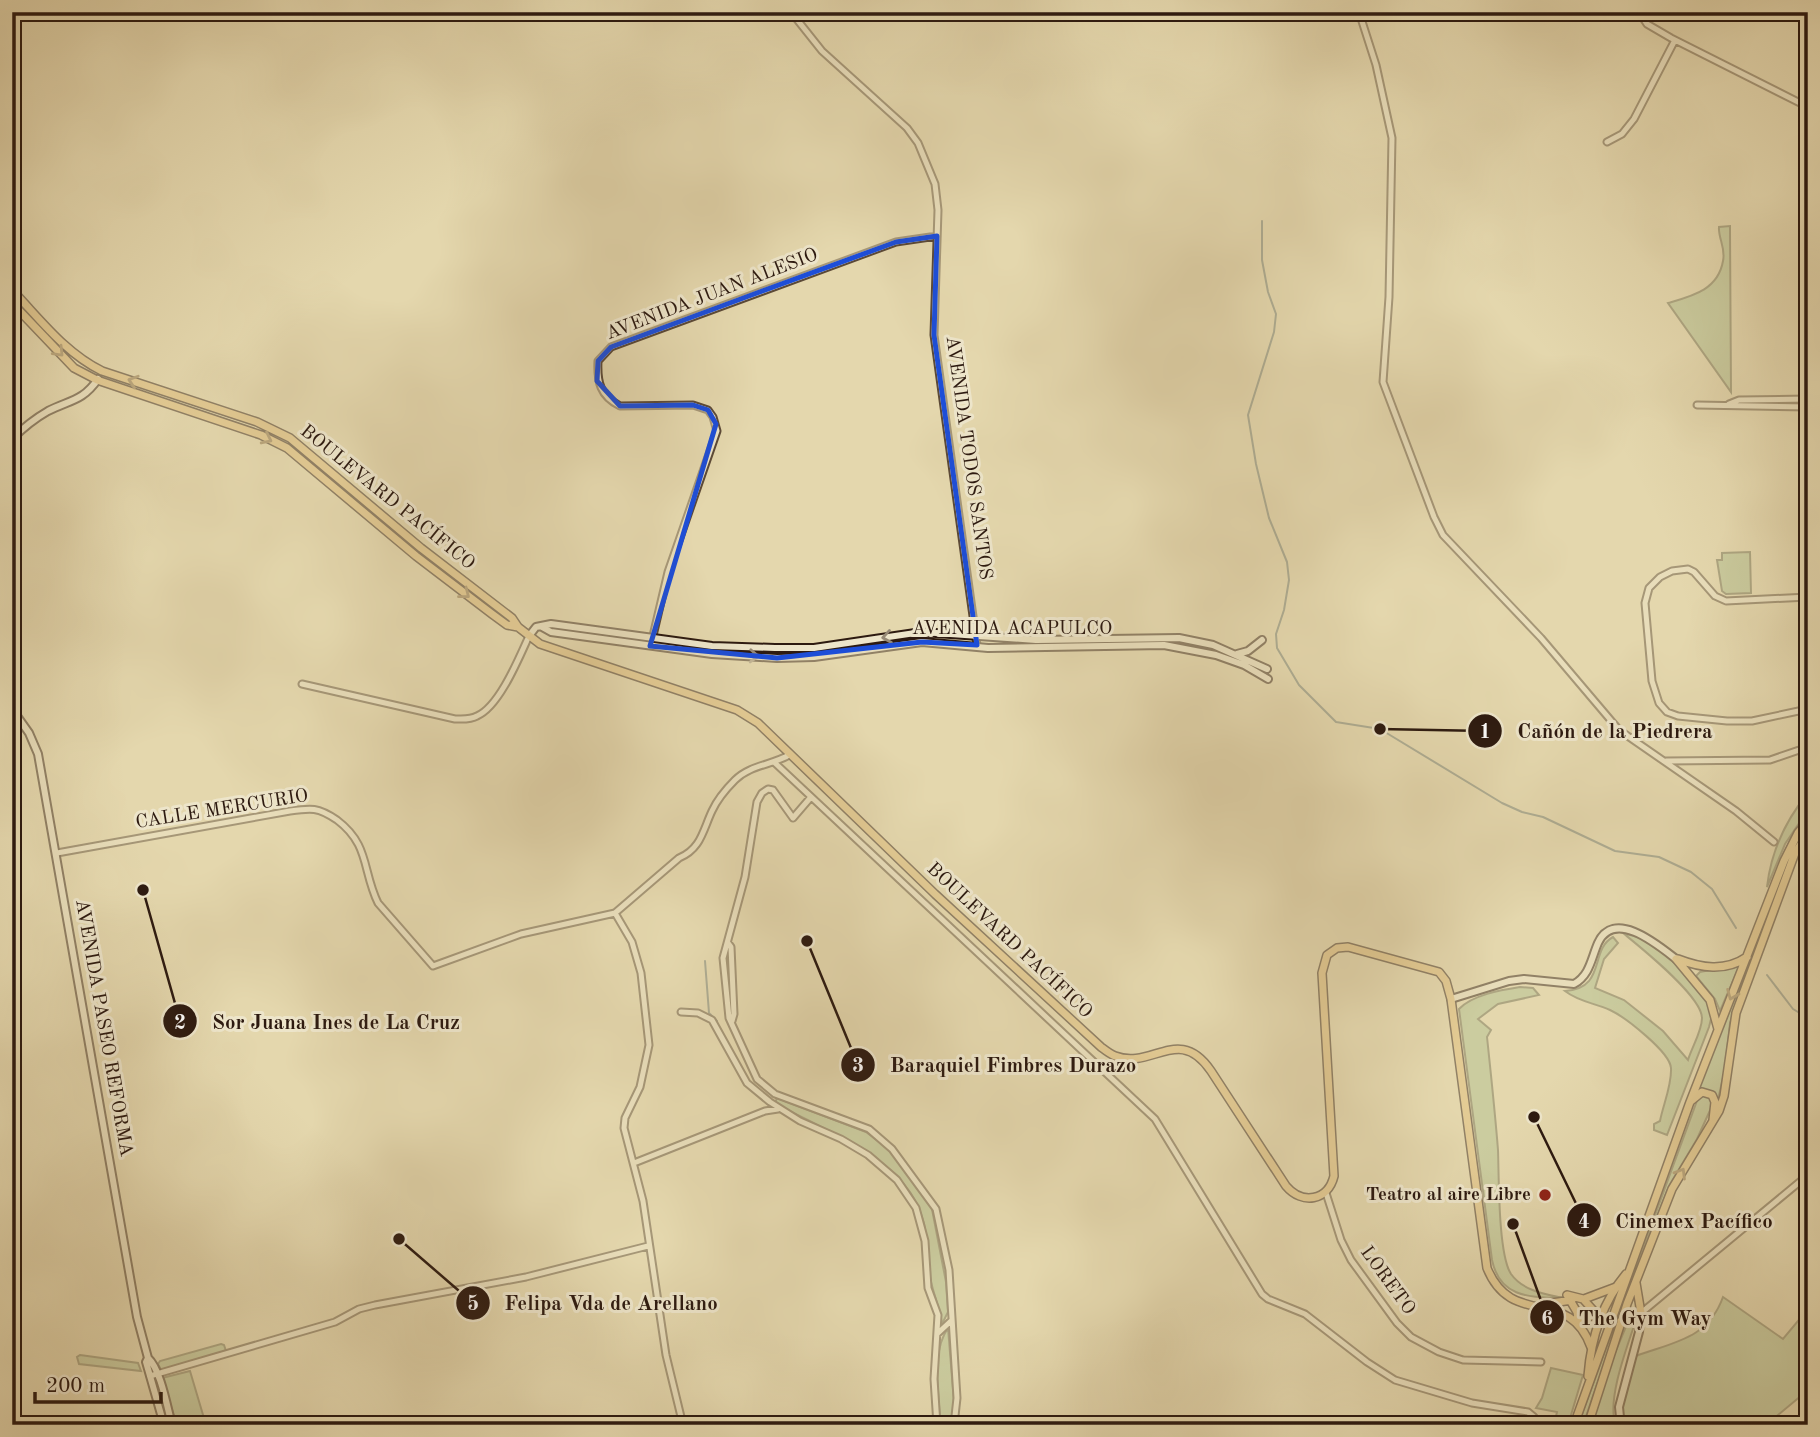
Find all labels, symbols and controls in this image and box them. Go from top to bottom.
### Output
street label: AVENIDA JUAN ALESIO [603,246,821,344]
street label: AVENIDA TODOS SANTOS [941,335,995,581]
one-way arrow [51,344,64,357]
one-way arrow [128,375,140,389]
street label: BOULEVARD PACÍFICO [296,419,480,574]
one-way arrow [260,430,272,444]
one-way arrow [458,585,470,598]
street label: AVENIDA ACAPULCO [912,620,1112,639]
one-way arrow [881,629,893,644]
one-way arrow [749,649,760,664]
callout: Cañón de la Piedrera [1468,710,1726,752]
text: 1 [1479,722,1491,743]
text: Cañón de la Piedrera [1517,722,1713,743]
street label: CALLE MERCURIO [134,787,310,833]
street label: BOULEVARD PACÍFICO [923,857,1098,1022]
street label: AVENIDA PASEO REFORMA [71,898,135,1159]
one-way arrow [1726,989,1740,1001]
callout: Sor Juana Ines de La Cruz [163,1000,474,1042]
text: 2 [174,1013,186,1034]
text: Sor Juana Ines de La Cruz [212,1013,460,1034]
callout: Baraquiel Fimbres Durazo [841,1044,1150,1086]
text: 3 [852,1056,864,1077]
text: Baraquiel Fimbres Durazo [890,1056,1136,1077]
one-way arrow [1673,1168,1686,1181]
place label: Teatro al aire Libre [1366,1186,1531,1205]
marker: Teatro al aire Libre [1537,1187,1553,1203]
callout: Cinemex Pacífico [1566,1199,1787,1241]
text: 4 [1578,1212,1590,1233]
text: Cinemex Pacífico [1615,1212,1773,1233]
street label: LORETO [1356,1243,1418,1319]
callout: Felipa Vda de Arellano [456,1282,732,1324]
text: 5 [467,1294,479,1315]
text: Felipa Vda de Arellano [504,1294,718,1315]
callout: The Gym Way [1529,1296,1725,1338]
text: 6 [1541,1309,1553,1330]
text: The Gym Way [1578,1309,1712,1330]
scale bar [35,1360,161,1404]
text: 200 m [46,1376,105,1397]

